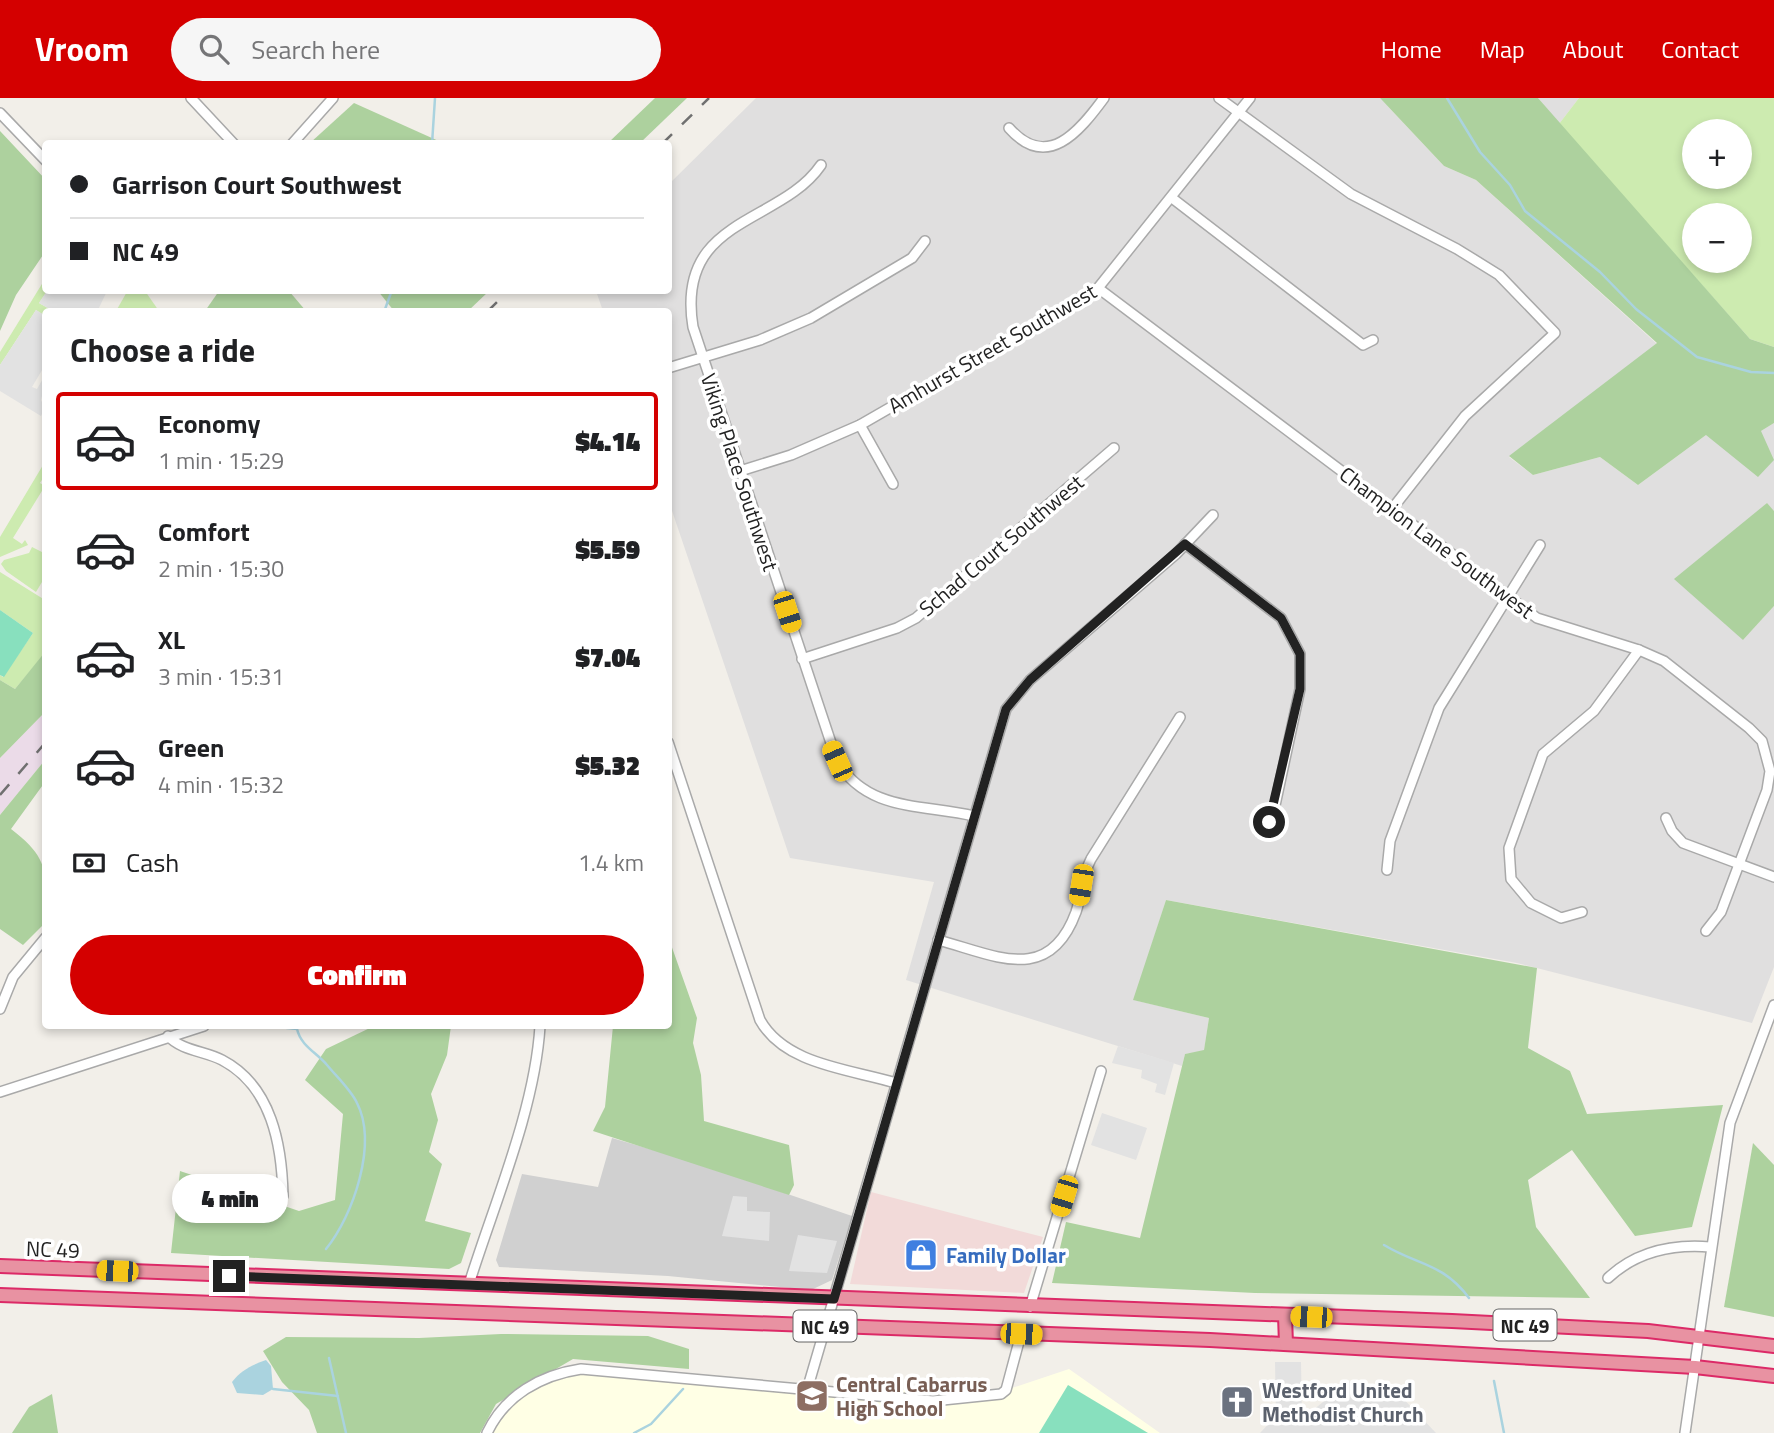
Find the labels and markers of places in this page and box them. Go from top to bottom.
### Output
shop icon: Family Dollar [902,1236,940,1274]
place label: Family Dollar [946,1239,1066,1271]
place label: Central Cabarrus High School [836,1368,988,1424]
place label: Westford United Methodist Church [1262,1374,1424,1430]
school or university icon: Central Cabarrus High School [793,1377,831,1415]
church icon: Westford United Methodist Church [1218,1383,1256,1421]

